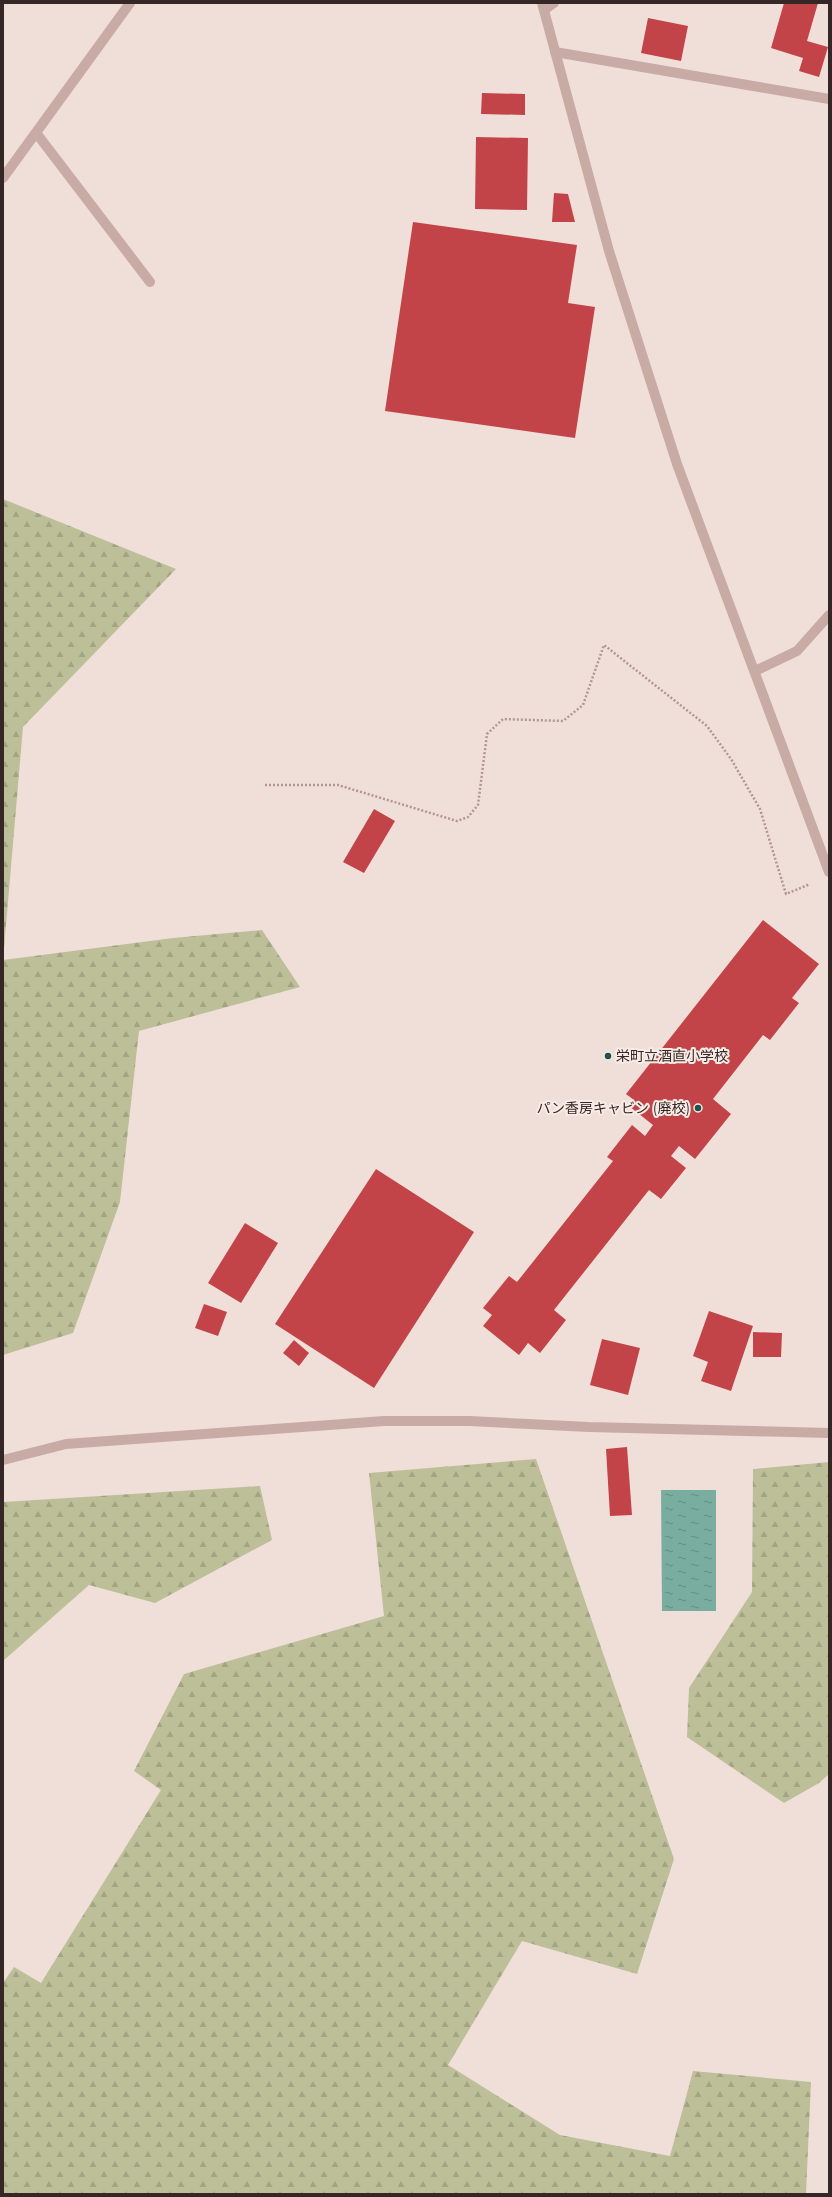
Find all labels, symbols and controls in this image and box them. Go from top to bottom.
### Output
place label: 栄町立酒直小学校 [616,1047,728,1065]
marker: 栄町立酒直小学校 [603,1051,613,1061]
place label: パン香房キャビン (廃校) [536,1099,690,1117]
marker: パン香房キャビン (廃校) [693,1103,703,1113]

